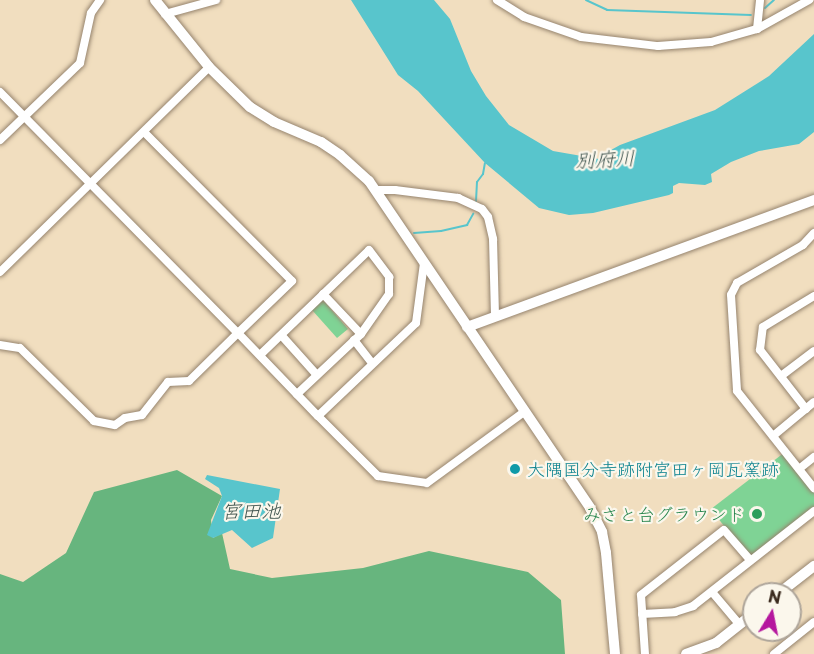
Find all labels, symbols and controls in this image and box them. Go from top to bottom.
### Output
water label: 別府川 [574,145,636,173]
place label: 大隅国分寺跡附宮田ヶ岡瓦窯跡 [527,458,779,480]
marker: 大隅国分寺跡附宮田ヶ岡瓦窯跡 [508,462,522,476]
water label: 宮田池 [221,498,281,522]
place label: みさと台グラウンド [583,503,745,525]
marker: みさと台グラウンド [750,507,764,521]
north arrow [742,582,802,642]
text: N [766,583,783,609]

